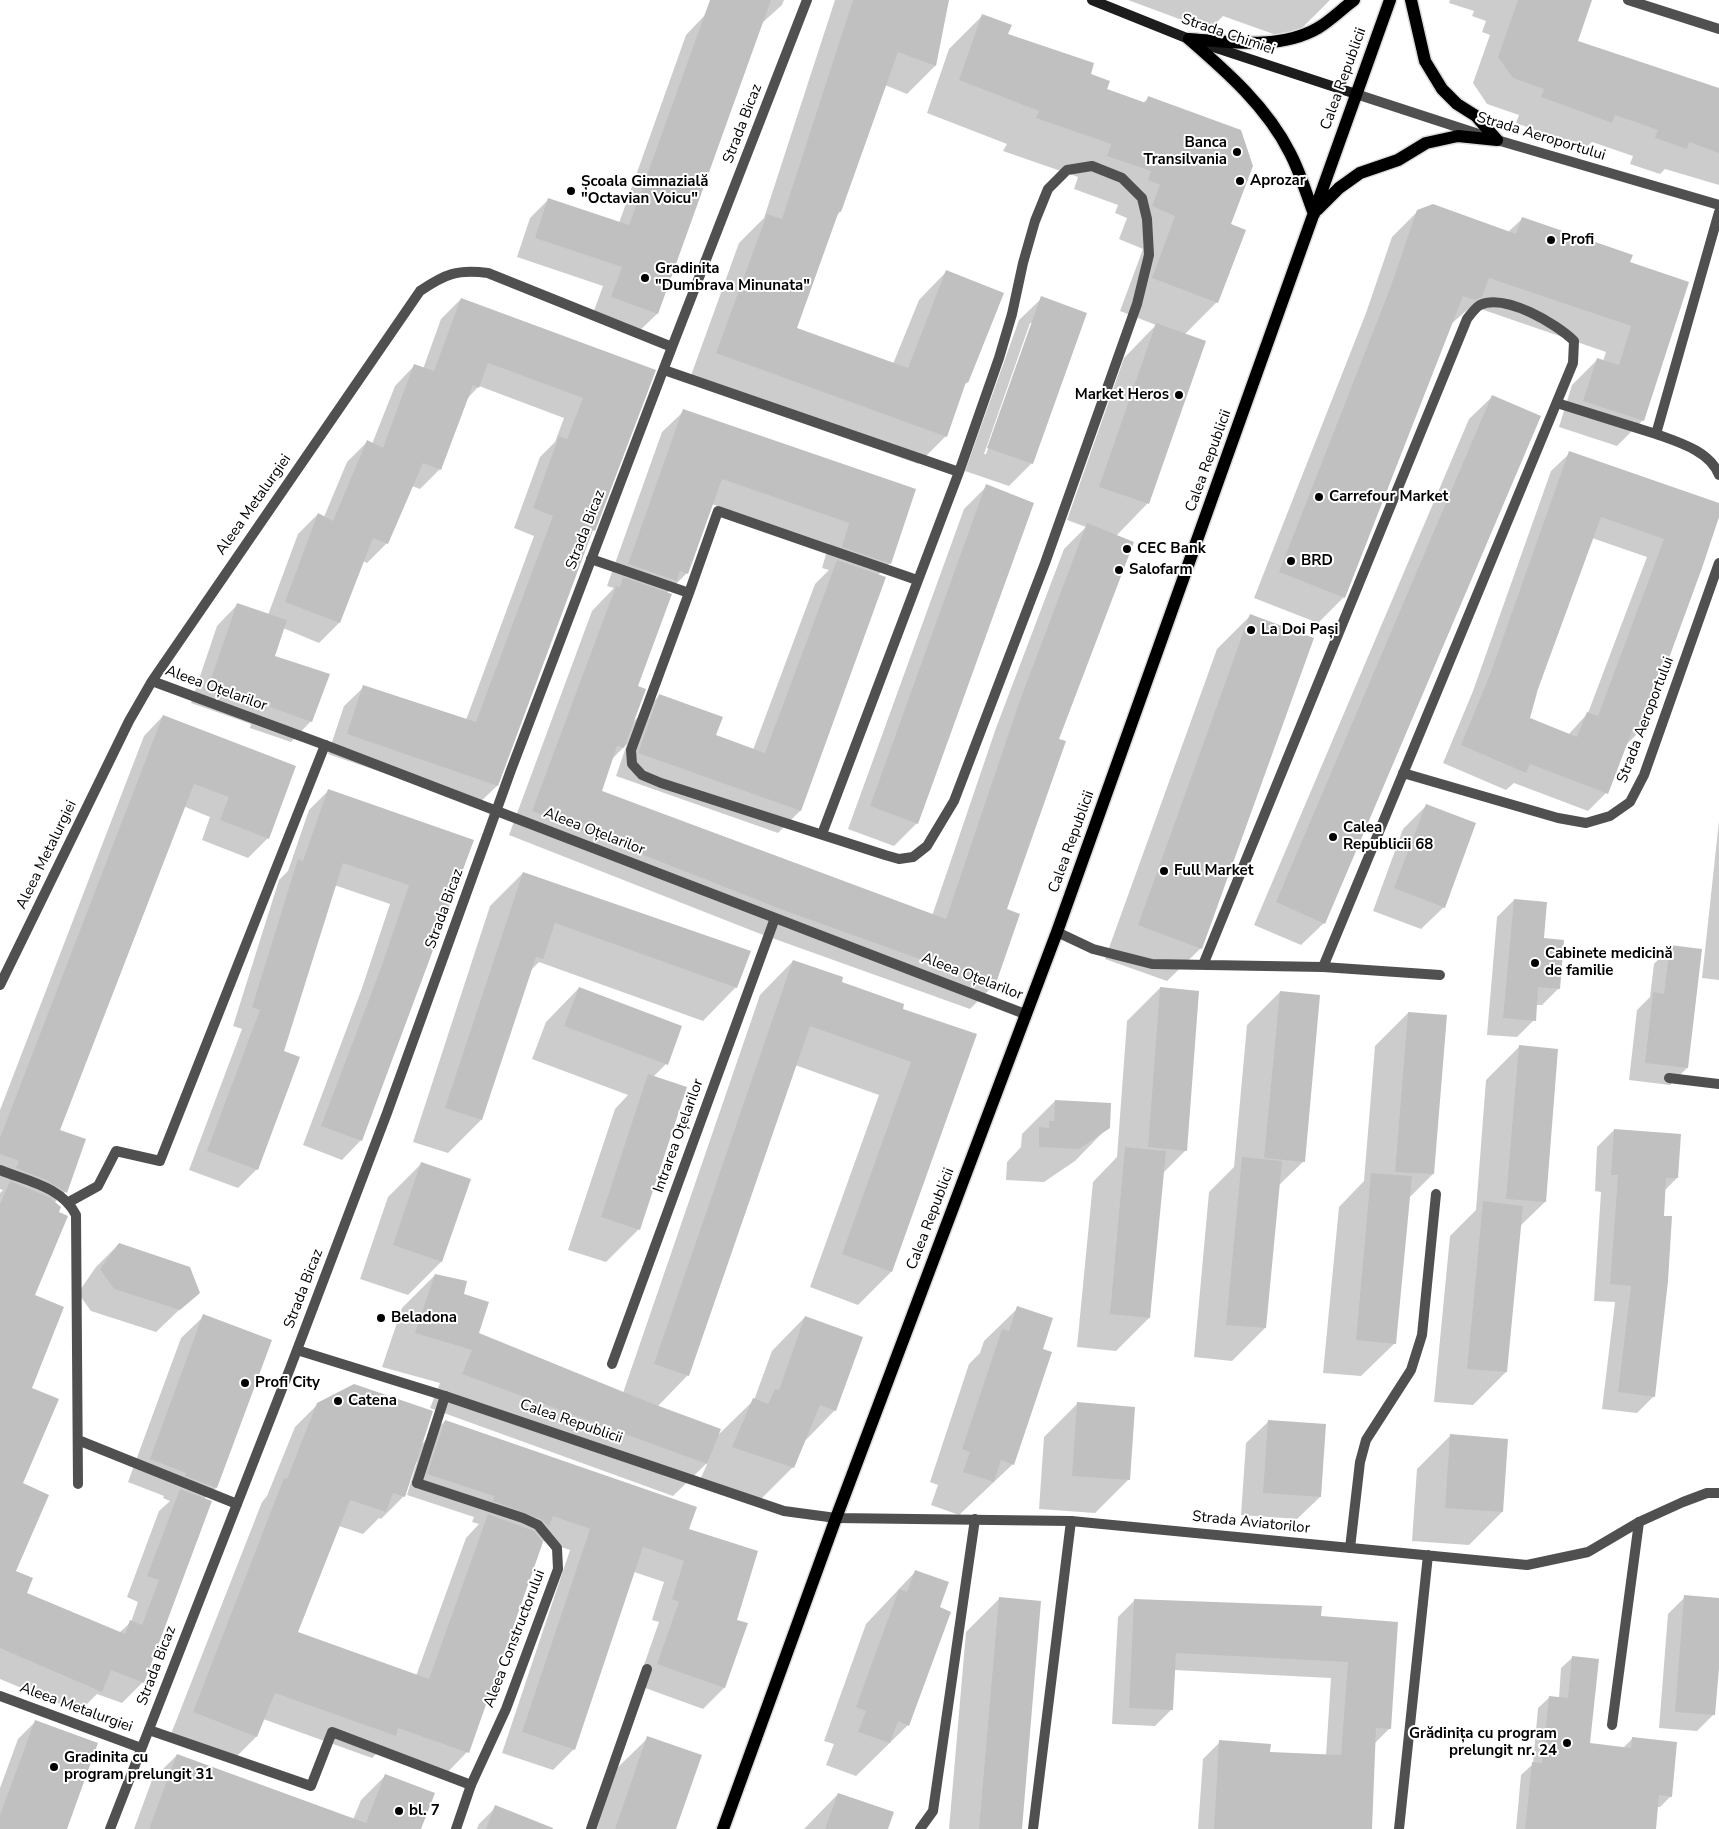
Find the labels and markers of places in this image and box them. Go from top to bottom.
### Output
place label: Banca Transilvania [1144,134,1227,169]
marker: Banca Transilvania [1231,146,1243,158]
place label: Aprozar [1250,172,1306,190]
place label: Școala Gimnazială "Octavian Voicu" [581,173,708,208]
marker: Aprozar [1234,175,1246,187]
marker: Școala Gimnazială "Octavian Voicu" [565,185,577,197]
place label: Profi [1561,231,1594,249]
marker: Profi [1545,234,1557,246]
place label: Gradinita "Dumbrava Minunata" [655,260,810,295]
marker: Gradinita "Dumbrava Minunata" [639,272,651,284]
place label: Market Heros [1075,386,1169,404]
marker: Market Heros [1173,389,1185,401]
place label: Carrefour Market [1329,488,1448,506]
marker: Carrefour Market [1313,491,1325,503]
place label: CEC Bank [1137,540,1206,558]
marker: CEC Bank [1121,543,1133,555]
place label: BRD [1301,552,1333,570]
marker: BRD [1285,555,1297,567]
place label: Salofarm [1129,561,1193,579]
marker: Salofarm [1113,564,1125,576]
place label: La Doi Pași [1261,621,1338,639]
marker: La Doi Pași [1245,624,1257,636]
place label: Calea Republicii 68 [1343,819,1433,854]
marker: Calea Republicii 68 [1327,831,1339,843]
place label: Full Market [1174,862,1253,880]
marker: Full Market [1158,865,1170,877]
place label: Cabinete medicină de familie [1545,945,1673,980]
marker: Cabinete medicină de familie [1529,957,1541,969]
place label: Beladona [391,1309,457,1327]
marker: Beladona [375,1312,387,1324]
place label: Profi City [255,1374,320,1392]
marker: Profi City [239,1377,251,1389]
place label: Catena [348,1392,397,1410]
marker: Catena [332,1395,344,1407]
place label: Grădinița cu program prelungit nr. 24 [1409,1725,1557,1760]
marker: Grădinița cu program prelungit nr. 24 [1561,1737,1573,1749]
place label: Gradinita cu program prelungit 31 [64,1749,214,1784]
marker: Gradinita cu program prelungit 31 [48,1761,60,1773]
place label: bl. 7 [409,1802,440,1820]
marker: bl. 7 [393,1805,405,1817]

